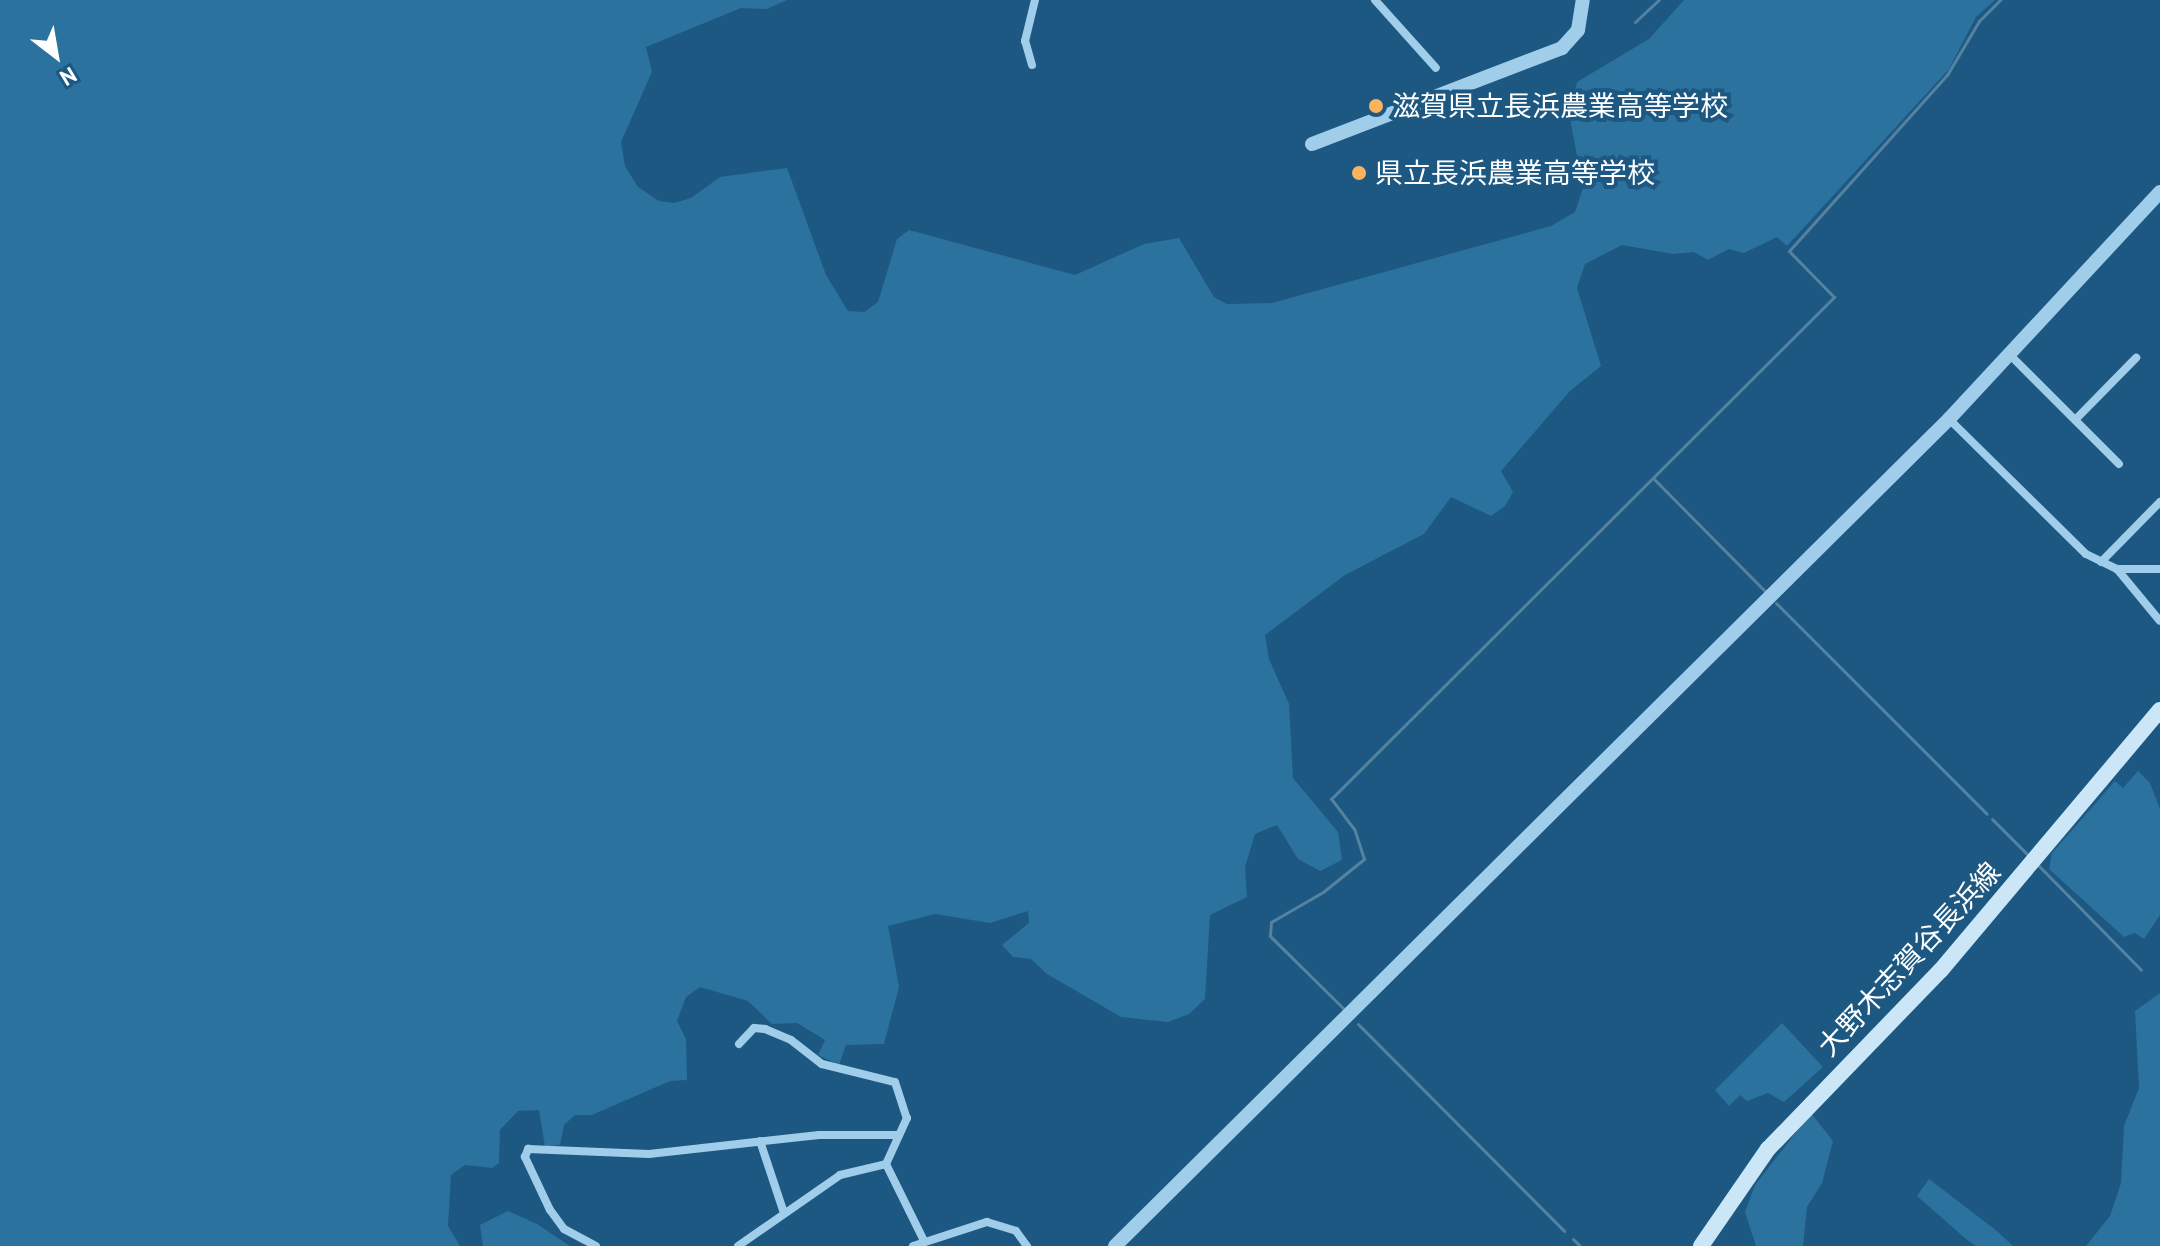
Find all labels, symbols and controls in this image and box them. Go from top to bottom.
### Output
north arrow [16,16,96,96]
text: N [55,61,82,92]
place label: 滋賀県立長浜農業高等学校 [1392,89,1728,123]
marker: 滋賀県立長浜農業高等学校 [1367,97,1385,115]
place label: 県立長浜農業高等学校 [1375,156,1655,190]
marker: 県立長浜農業高等学校 [1350,164,1368,182]
street label: 大野木志賀谷長浜線 [1811,855,2007,1063]

